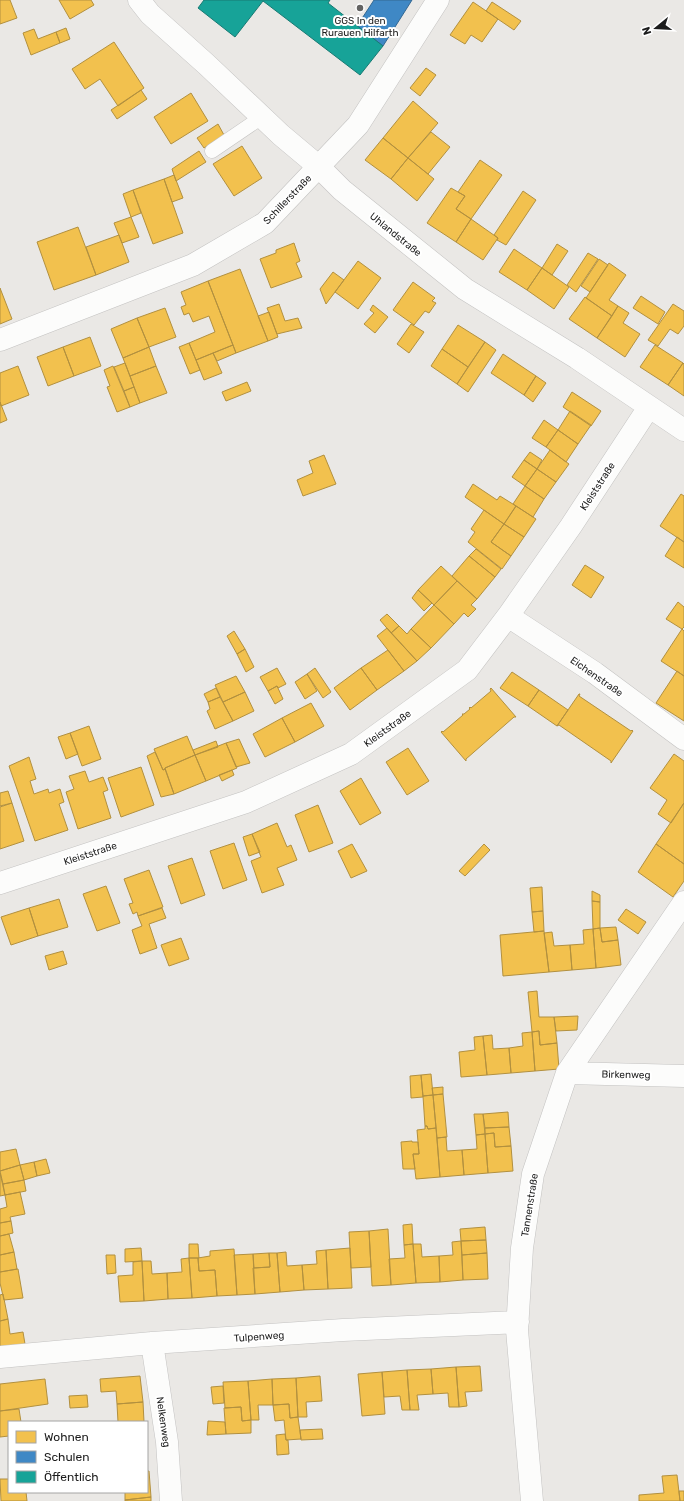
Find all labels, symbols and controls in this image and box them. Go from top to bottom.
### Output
marker: GGS In den Rurauen Hilfarth [355,3,365,13]
north arrow [636,8,676,48]
place label: GGS In den Rurauen Hilfarth [321,15,399,39]
text: N [640,25,654,37]
street label: Schillerstraße [261,172,315,227]
street label: Uhlandstraße [367,210,424,259]
street label: Kleiststraße [578,460,618,513]
street label: Eichenstraße [568,654,625,700]
street label: Kleiststraße [362,708,414,750]
street label: Kleiststraße [62,840,119,868]
street label: Birkenweg [601,1069,651,1081]
street label: Tannenstraße [519,1172,541,1238]
street label: Tulpenweg [233,1329,285,1345]
street label: Nelkenweg [154,1396,172,1448]
legend [8,1421,148,1493]
text: Wohnen [44,1430,89,1444]
text: Schulen [44,1450,90,1464]
text: Öffentlich [44,1470,99,1484]

